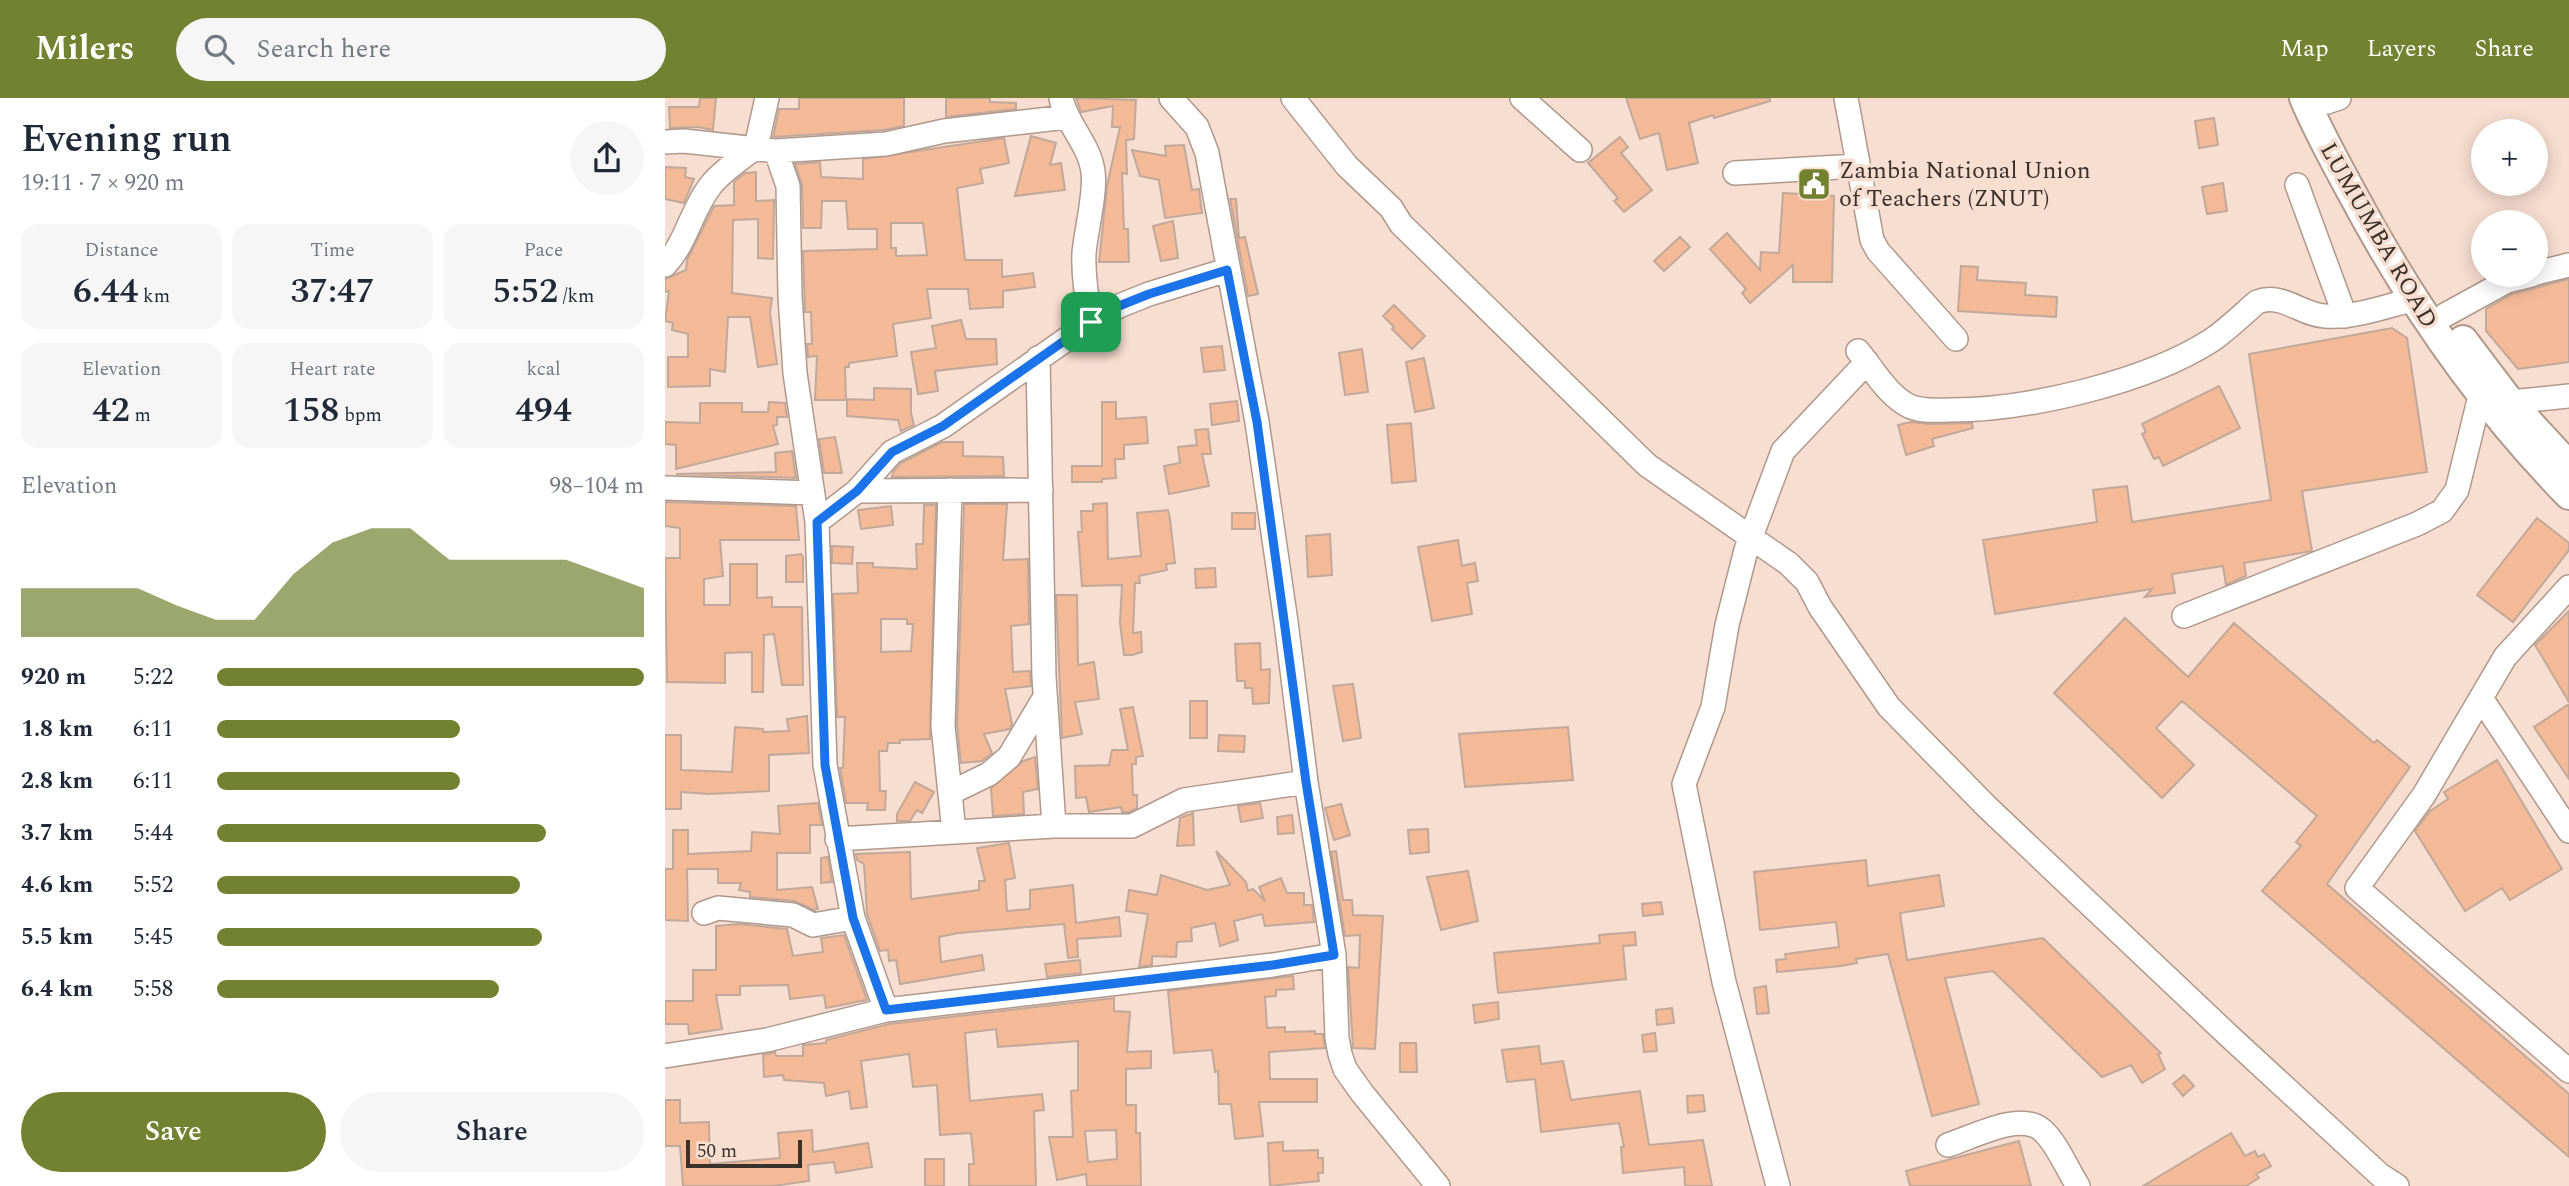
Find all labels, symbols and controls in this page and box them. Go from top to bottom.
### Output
search box [176,18,666,81]
text: Milers [35,24,134,74]
text: Search here [256,29,391,69]
icon: search [200,30,238,68]
text: Map [2280,31,2329,67]
text: Layers [2367,31,2437,67]
text: Share [2475,31,2534,67]
text: Evening run [21,111,232,169]
map controls [2471,119,2548,287]
button: + [2471,119,2548,196]
button: share [570,121,644,195]
street label: LUMUMBA ROAD [2310,136,2446,335]
place label: Zambia National Union of Teachers (ZNUT) [1839,153,2091,217]
public building icon: Zambia National Union of Teachers (ZNUT) [1795,165,1833,203]
text: 19:11 · 7 × 920 m [21,166,185,201]
button: − [2471,210,2548,287]
text: Distance [84,236,159,265]
text: Time [310,236,355,265]
text: Pace [524,236,563,265]
text: 6.44 [73,265,138,318]
text: 37:47 [290,265,375,318]
text: 5:52 [493,265,558,318]
text: km [138,282,170,311]
text: /km [558,282,594,311]
pin [1061,292,1121,352]
icon: arrive [1072,303,1110,341]
text: Elevation [82,355,161,384]
text: Heart rate [290,355,375,384]
text: kcal [526,355,561,384]
text: 42 [92,384,130,437]
text: 158 [283,384,339,437]
text: 494 [515,384,572,437]
text: m [130,401,151,430]
text: bpm [339,401,382,430]
text: Elevation [21,469,117,504]
text: 98–104 m [549,469,644,504]
text: 920 m [21,660,86,695]
text: 5:22 [133,660,173,695]
text: 1.8 km [21,712,93,747]
text: 6:11 [133,712,173,747]
text: 2.8 km [21,764,93,799]
text: 6:11 [133,764,173,799]
text: 3.7 km [21,816,93,851]
text: 5:44 [133,816,173,851]
text: 4.6 km [21,868,93,903]
text: 5:52 [133,868,173,903]
text: 5.5 km [21,920,93,955]
text: 5:45 [133,920,173,955]
text: 6.4 km [21,972,93,1007]
text: 5:58 [133,972,173,1007]
button: Save [21,1092,326,1172]
button: Share [340,1092,644,1172]
scale bar [686,1137,801,1169]
text: 50 m [697,1137,737,1166]

